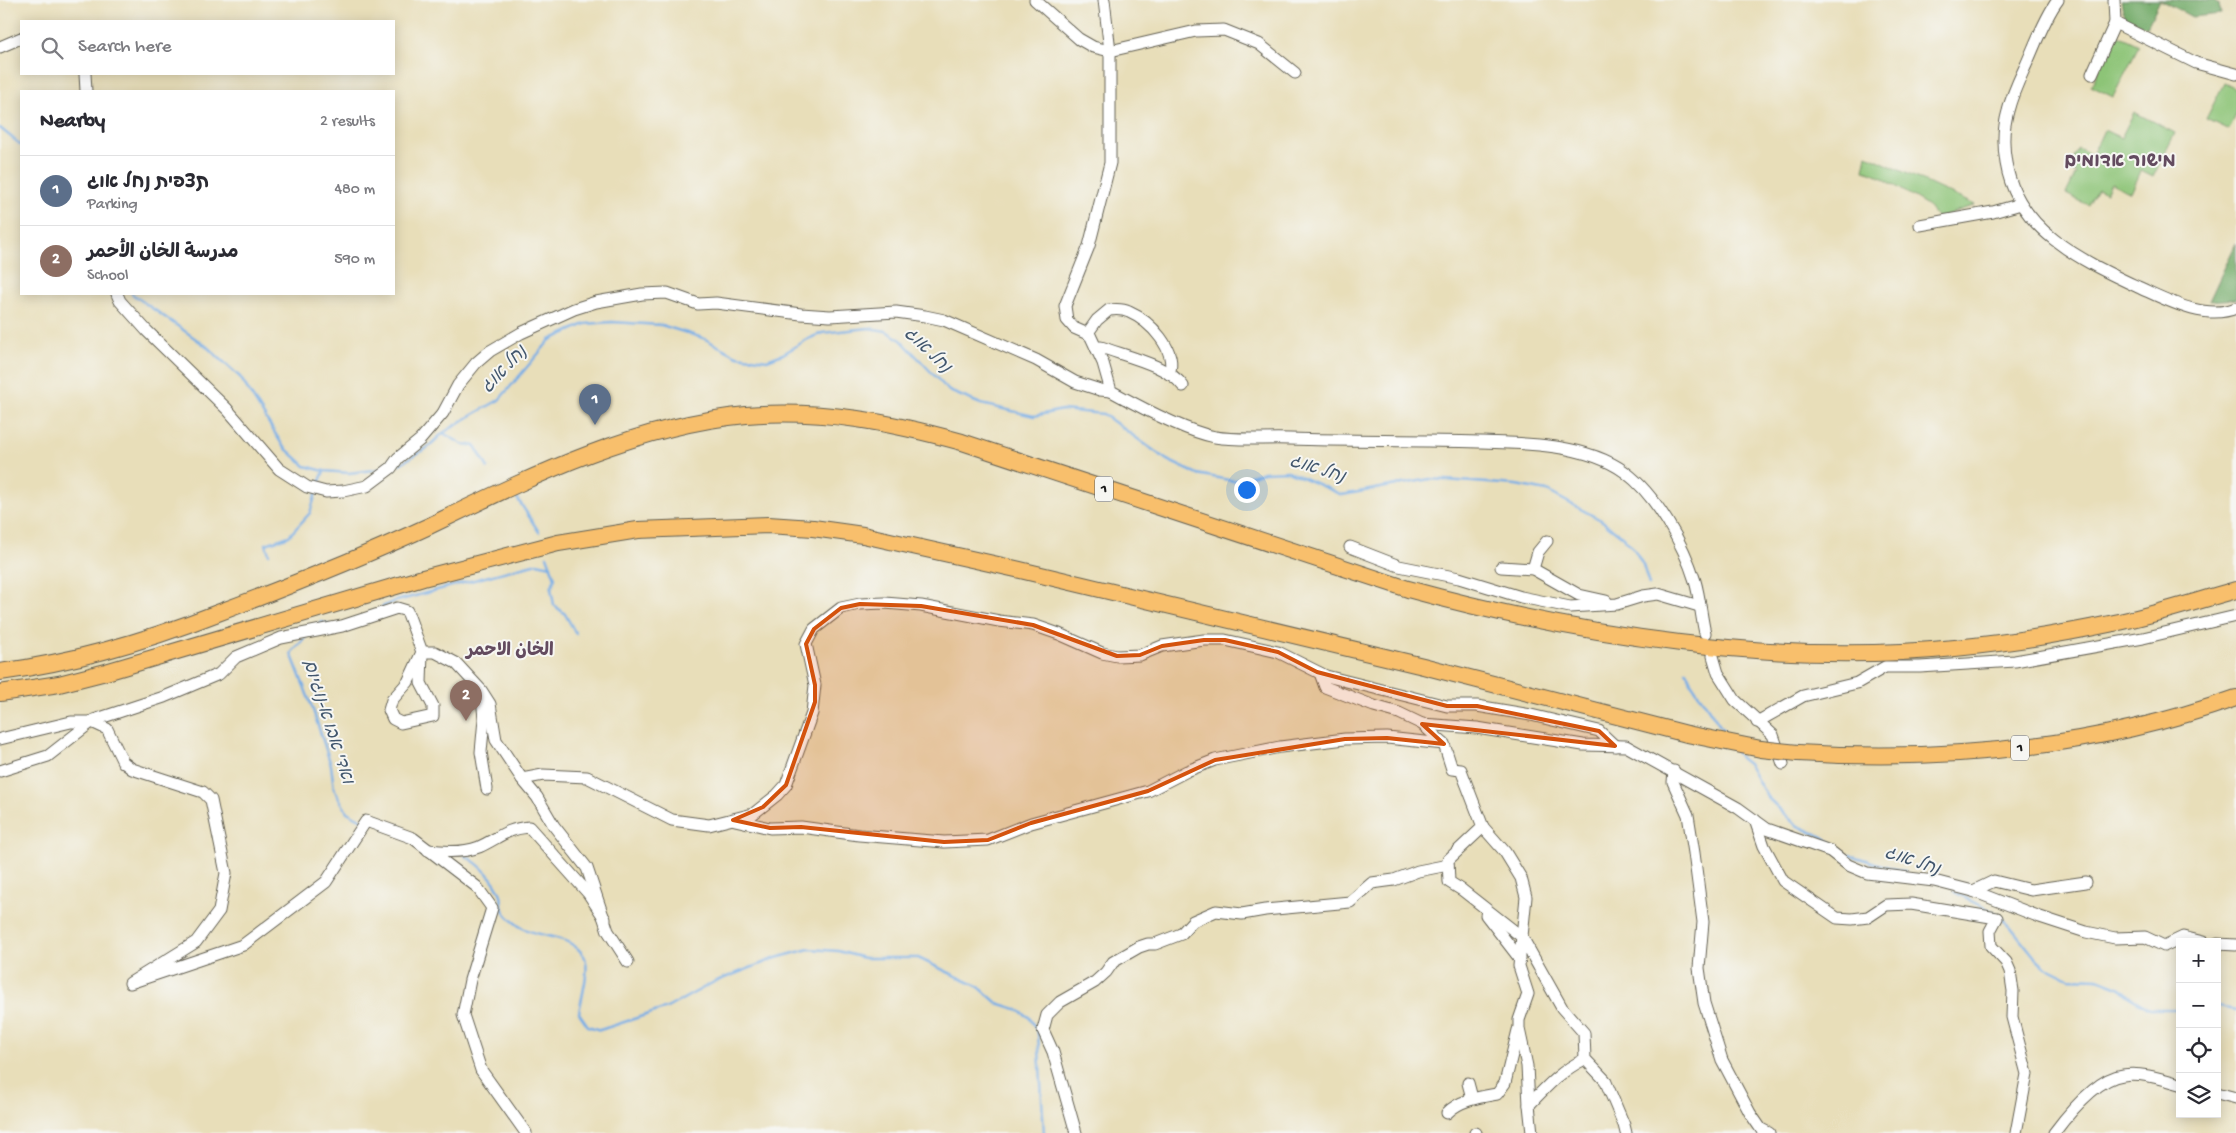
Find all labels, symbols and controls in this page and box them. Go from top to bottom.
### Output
search box [20,20,395,75]
icon: search [38,34,66,62]
text: Search here [78,36,172,59]
text: Nearby [40,110,105,135]
text: 2 results [320,113,375,132]
district label: מישור אדומים [2064,151,2176,174]
text: תצפית נחל אוג [87,172,209,195]
text: 1 [53,181,59,200]
text: 480 m [334,181,375,200]
text: Parking [87,196,138,215]
text: مدرسة الخان الأحمر [87,242,238,265]
text: 2 [52,251,60,270]
text: 590 m [334,251,375,270]
text: School [87,267,129,286]
water label: נחל אוג [899,323,957,380]
water label: נחל אוג [477,340,534,398]
pin: 1 [579,384,611,425]
water label: נחל אוג [1287,450,1349,489]
road number: 1 [1095,476,1113,502]
your location [1234,477,1260,503]
district label: الخان الاحمر [464,641,554,662]
water label: ואדי אבו א-נוג'ום [297,657,357,788]
pin: 2 [450,680,482,721]
road number: 1 [2011,736,2029,760]
water label: נחל אוג [1882,842,1944,882]
map controls [2176,938,2221,1118]
button: + [2176,938,2221,983]
button: − [2176,983,2221,1028]
button: locate [2176,1028,2221,1073]
button: layers [2176,1073,2221,1118]

